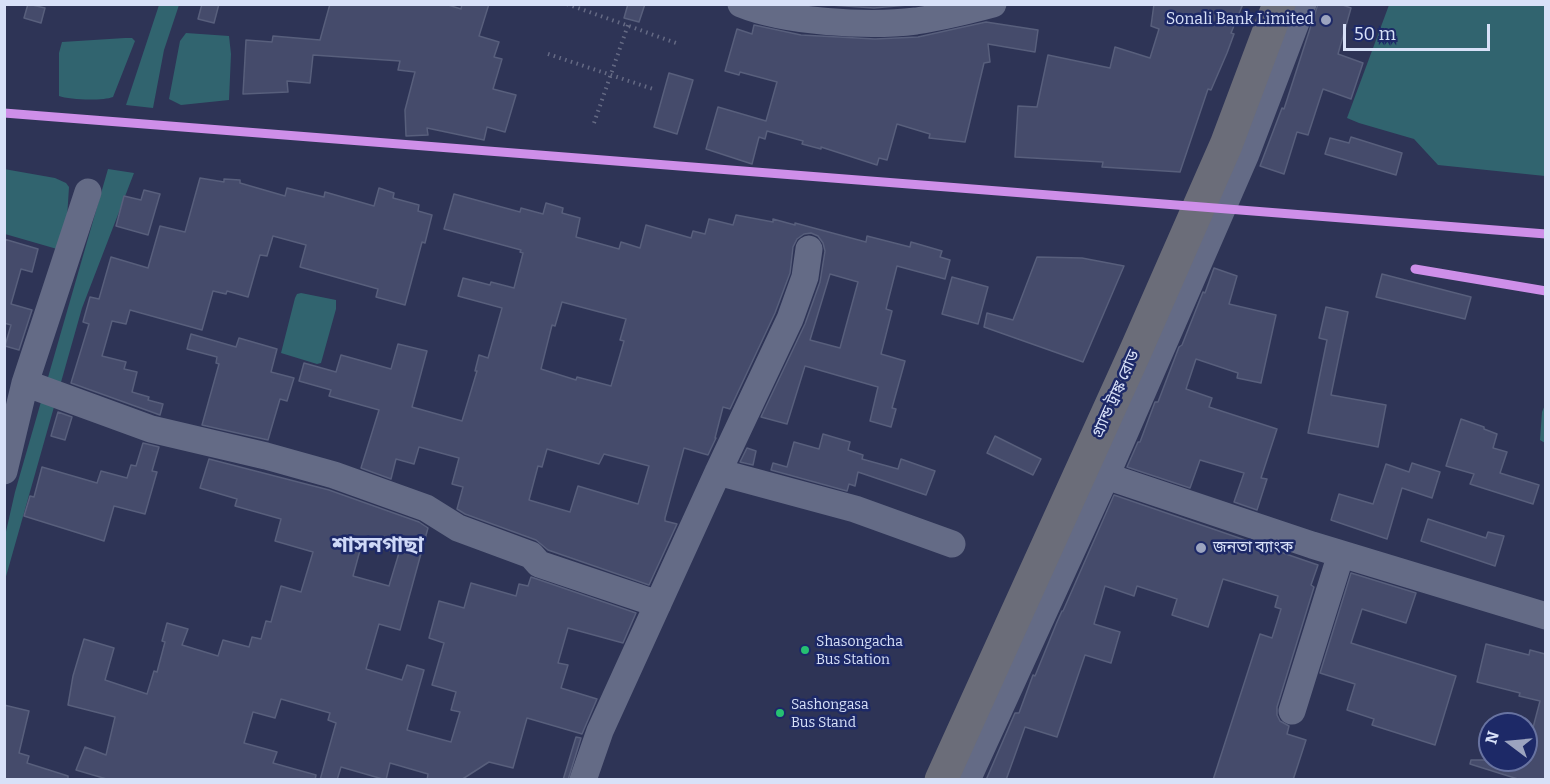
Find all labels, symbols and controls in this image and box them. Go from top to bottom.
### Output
place label: Sonali Bank Limited [1166,10,1314,30]
scale bar [1346,12,1493,50]
marker: Sonali Bank Limited [1319,13,1333,27]
text: 50 m [1354,23,1396,45]
street label: গ্র্যান্ড ট্রাঙ্ক রোড [1088,347,1144,441]
district label: শাসনগাছা [332,533,424,559]
place label: জনতা ব্যাংক [1213,538,1293,558]
marker: জনতা ব্যাংক [1194,541,1208,555]
place label: Shasongacha Bus Station [816,634,903,666]
marker: Shasongacha Bus Station [799,644,811,656]
place label: Sashongasa Bus Stand [791,697,869,730]
marker: Sashongasa Bus Stand [774,707,786,719]
north arrow [1478,712,1538,772]
text: N [1481,729,1503,746]

